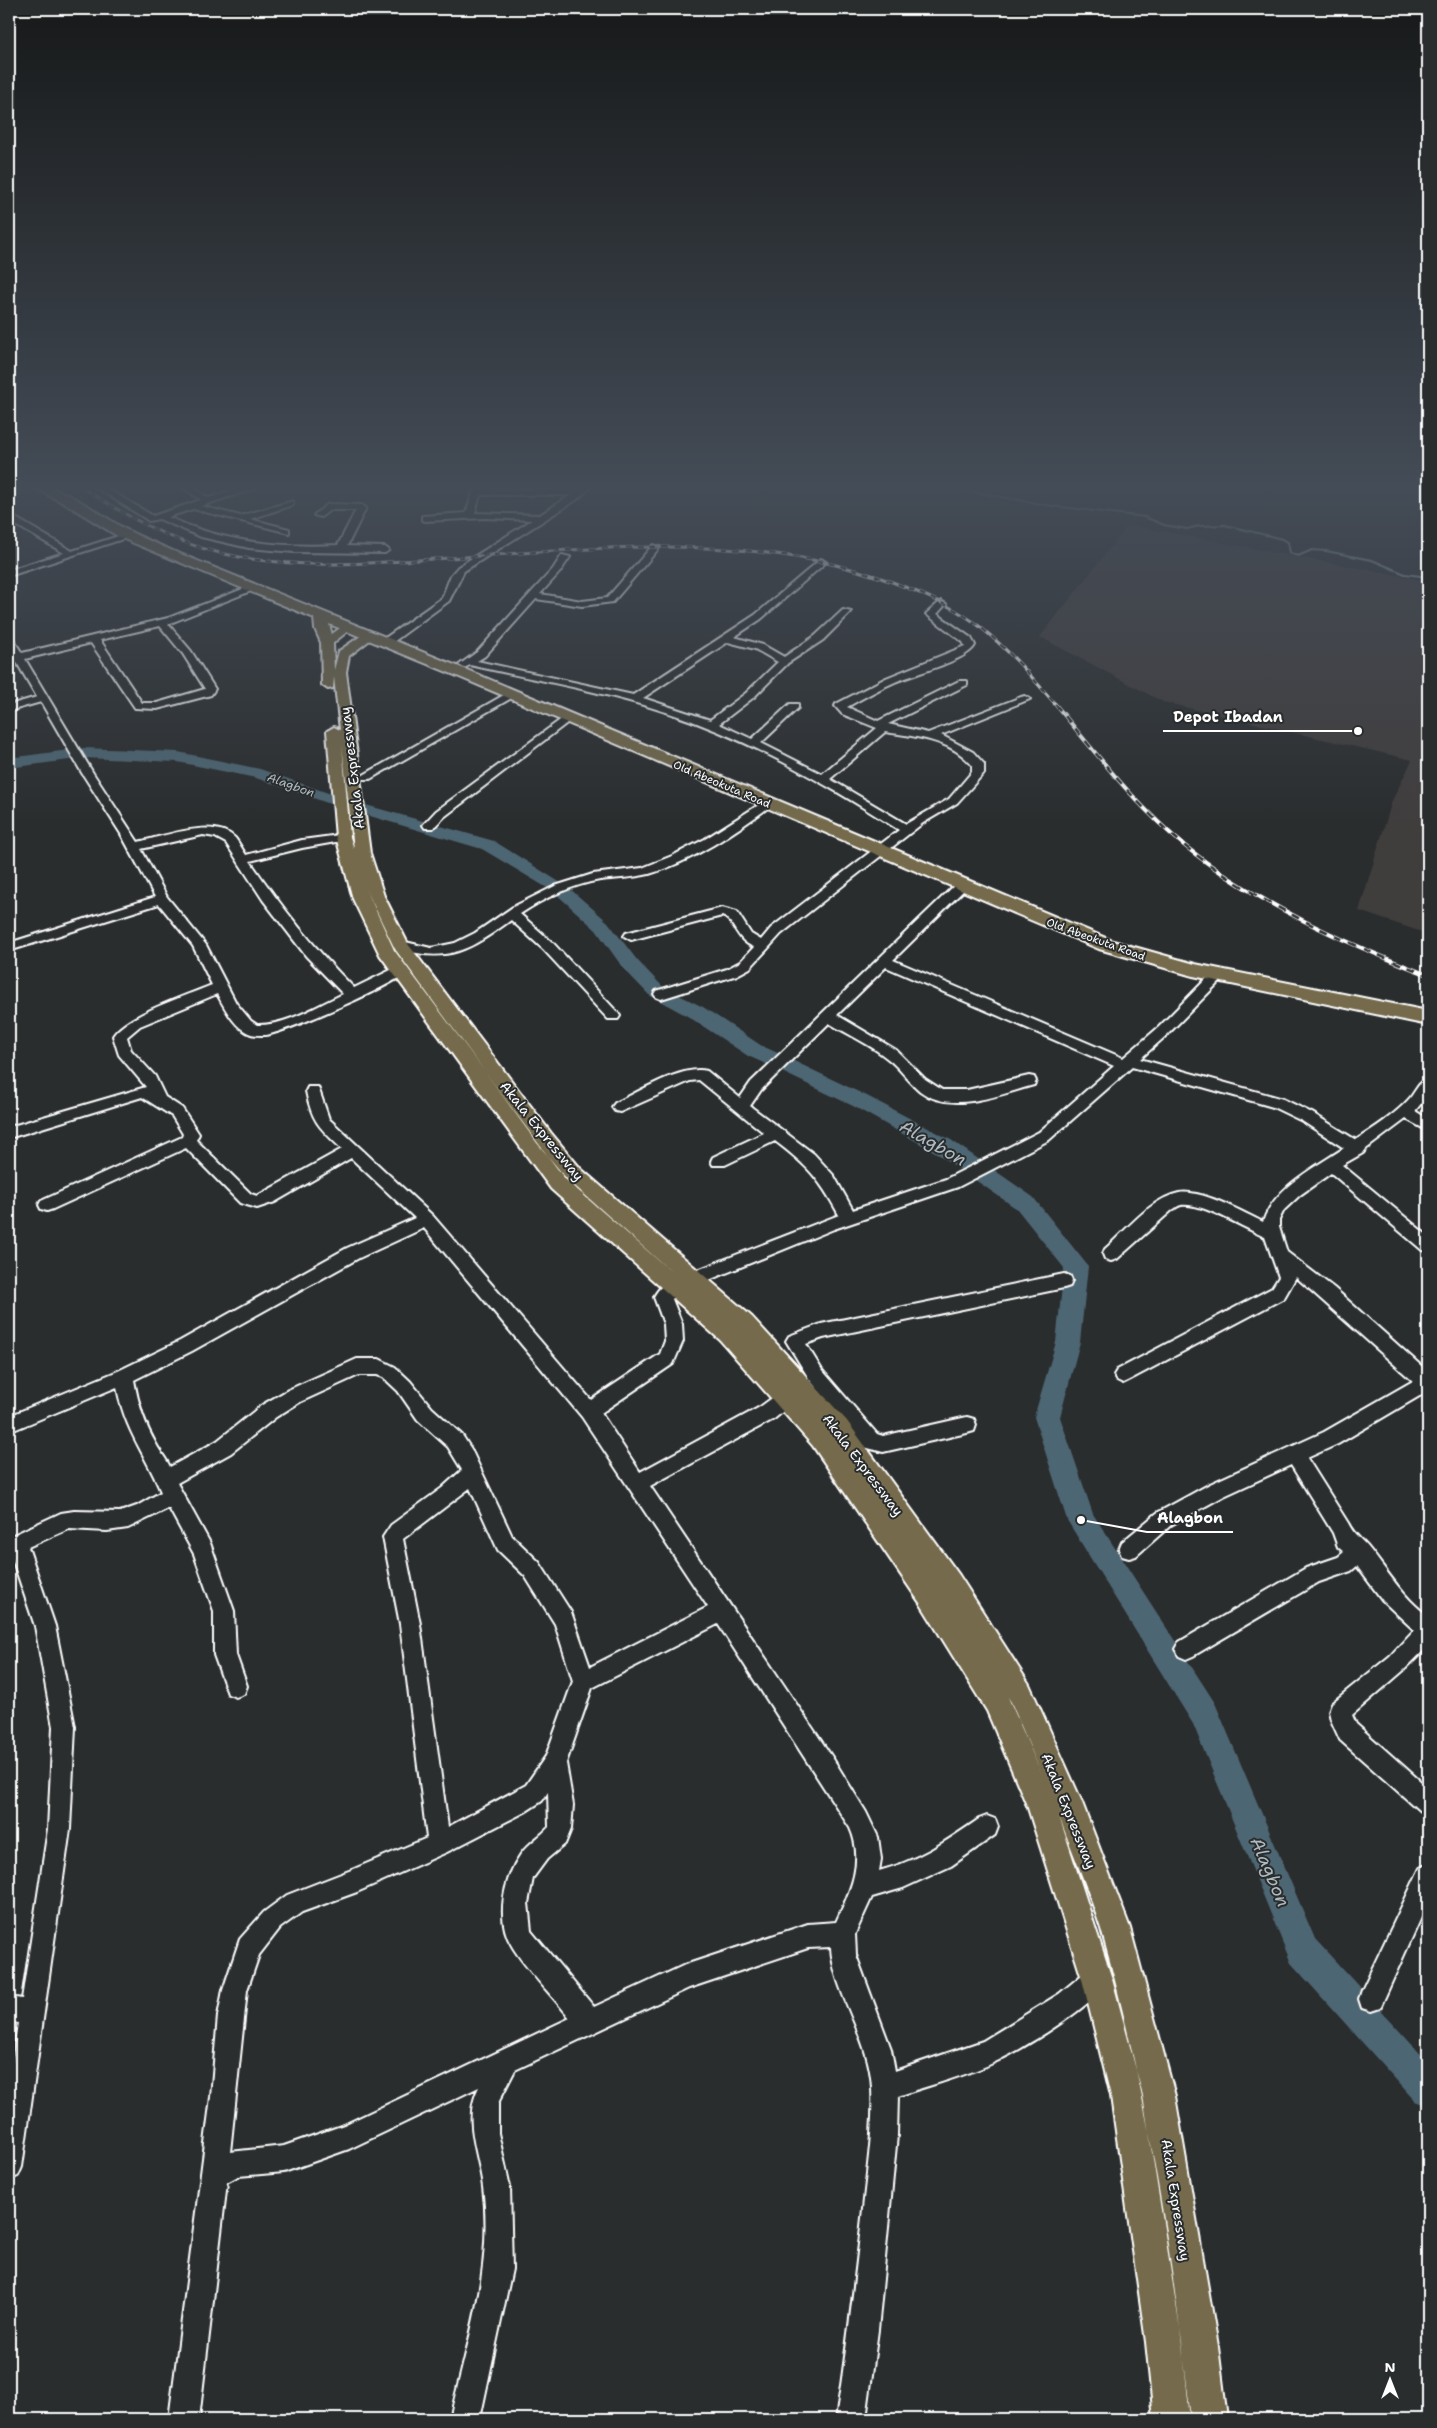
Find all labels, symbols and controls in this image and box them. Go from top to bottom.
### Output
callout: Depot Ibadan [1163,701,1292,731]
street label: Akala Expressway [336,706,368,830]
text: Depot Ibadan [1173,707,1283,727]
street label: Old Abeokuta Road [671,757,773,812]
water label: Alagbon [265,769,317,801]
street label: Old Abeokuta Road [1044,915,1147,964]
street label: Akala Expressway [496,1077,588,1185]
water label: Alagbon [895,1114,971,1172]
street label: Akala Expressway [819,1410,907,1520]
callout: Alagbon [1147,1502,1233,1532]
text: Alagbon [1157,1508,1223,1528]
street label: Akala Expressway [1038,1751,1100,1871]
water label: Alagbon [1245,1833,1295,1911]
street label: Akala Expressway [1157,2138,1195,2262]
north arrow [1364,2356,1414,2406]
text: N [1384,2358,1396,2376]

